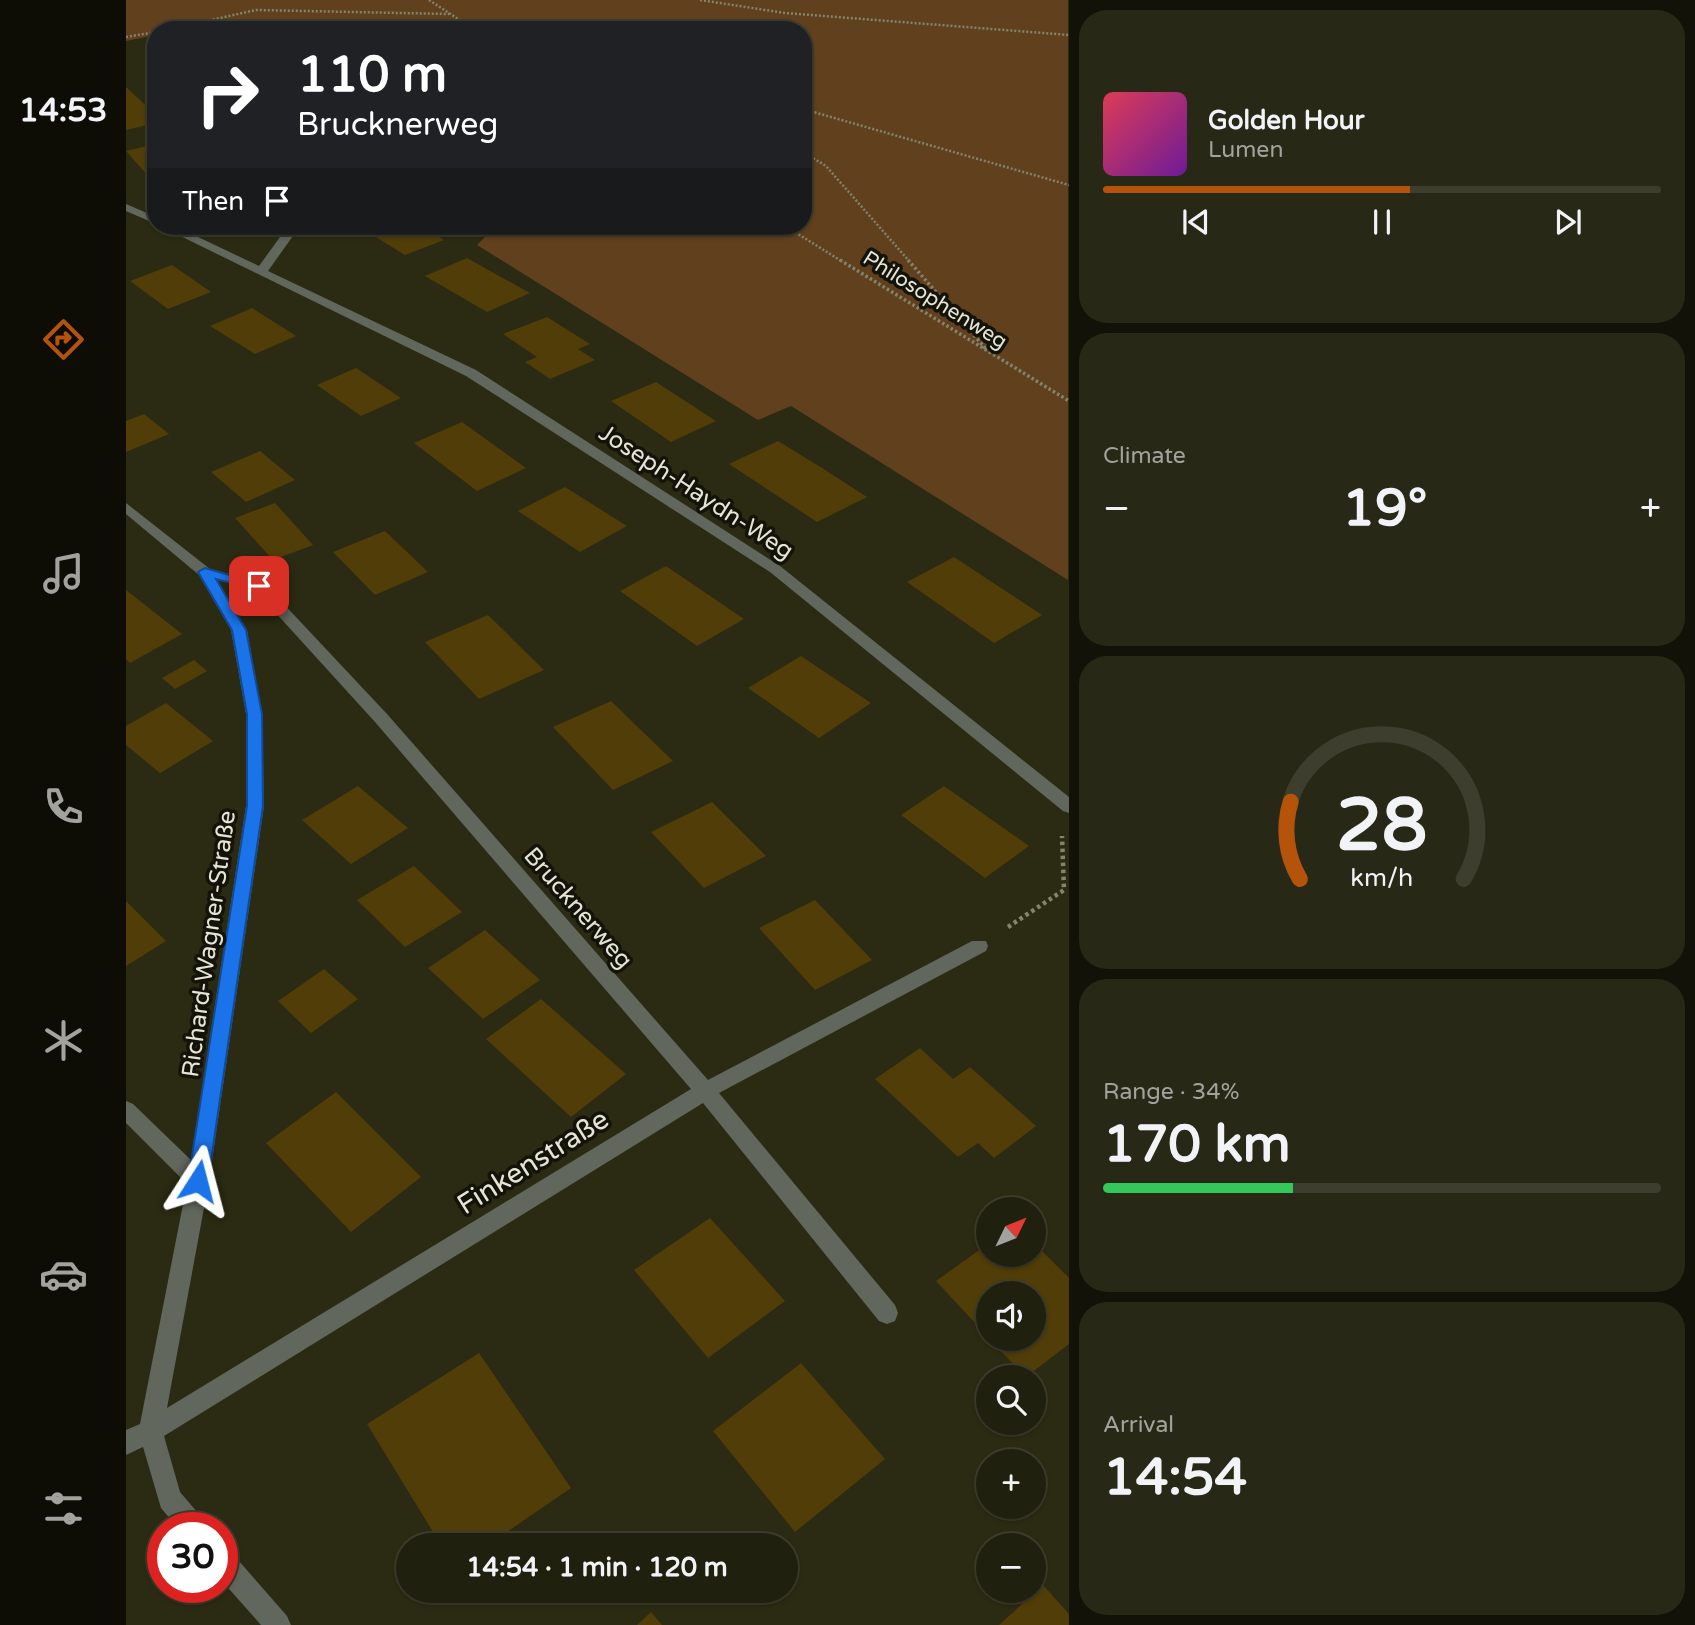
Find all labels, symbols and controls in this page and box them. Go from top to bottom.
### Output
text: 110 m [297,46,447,105]
icon: right [182,49,273,140]
text: 14:53 [19,92,107,130]
text: Golden Hour [1208,105,1365,136]
text: Brucknerweg [297,106,498,144]
text: Lumen [1208,136,1283,164]
icon: arrive [258,182,296,220]
text: Then [182,186,244,217]
icon: previous [1177,203,1215,241]
icon: pause [1363,203,1401,241]
icon: next [1549,203,1587,241]
street label: Philosophenweg [858,246,1012,354]
icon: directions [39,315,88,364]
street label: Joseph-Haydn-Weg [593,418,799,566]
text: Climate [1103,442,1186,470]
text: 19° [1342,477,1427,540]
text: − [1103,486,1130,532]
text: + [1640,486,1661,532]
icon: music [39,549,88,598]
pin [229,556,289,616]
icon: arrive [240,567,278,605]
icon: phone [39,782,88,831]
text: 28 [1336,782,1428,870]
street label: Richard-Wagner-Straße [176,809,242,1079]
street label: Brucknerweg [517,841,639,975]
text: km/h [1351,862,1413,892]
icon: climate [39,1016,88,1065]
text: Range · 34% [1103,1078,1239,1106]
street label: Finkenstraße [451,1102,615,1222]
text: 170 km [1103,1113,1291,1176]
position arrow [161,1144,235,1218]
north arrow [976,1197,1046,1267]
map controls [976,1197,1046,1603]
icon: car [39,1250,88,1299]
button: sound [976,1281,1046,1351]
button: search [976,1365,1046,1435]
text: Arrival [1103,1411,1174,1439]
text: 14:54 [1103,1446,1247,1509]
button: + [976,1449,1046,1519]
icon: filters [39,1484,88,1533]
speed limit sign: 30 [147,1512,238,1603]
button: − [976,1533,1046,1603]
text: 14:54 · 1 min · 120 m [466,1552,728,1583]

